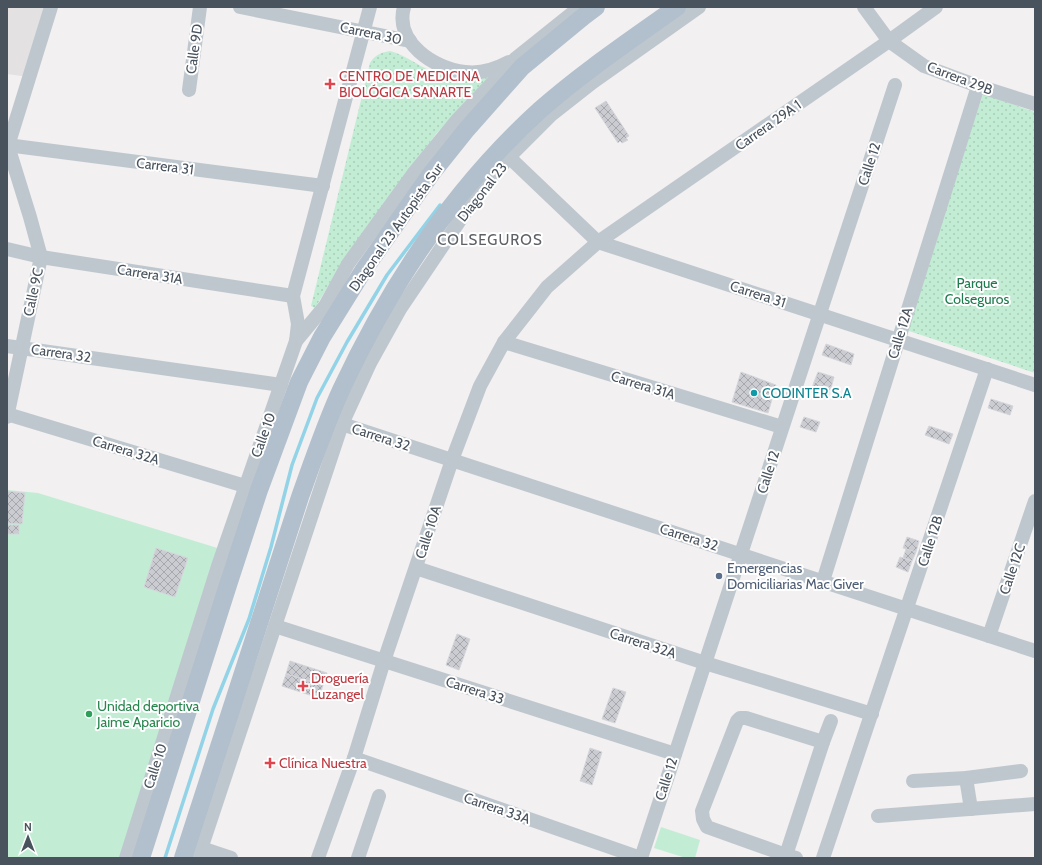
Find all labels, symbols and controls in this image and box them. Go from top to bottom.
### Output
street label: Carrera 30 [338,18,404,48]
street label: Calle 9D [182,23,206,75]
street label: Carrera 29B [925,57,995,99]
place label: CENTRO DE MEDICINA BIOLÓGICA SANARTE [339,67,480,101]
marker: CENTRO DE MEDICINA BIOLÓGICA SANARTE [324,78,336,90]
street label: Carrera 29A 1 [731,96,805,154]
street label: Calle 12 [854,140,884,188]
street label: Carrera 31 [135,154,195,178]
street label: Diagonal 23 Autopista Sur [345,159,447,295]
street label: Diagonal 23 [453,159,511,225]
district label: COLSEGUROS [437,231,543,249]
street label: Carrera 31A [116,260,184,288]
street label: Calle 9C [19,266,47,318]
park label: Parque Colseguros [945,274,1009,308]
street label: Carrera 31 [728,277,788,311]
street label: Calle 12A [884,305,916,361]
street label: Carrera 32 [30,340,92,366]
street label: Carrera 31A [609,367,678,403]
place label: CODINTER S.A [762,384,852,402]
marker: CODINTER S.A [749,388,759,398]
street label: Calle 10 [247,410,279,460]
street label: Carrera 32 [350,419,412,455]
street label: Carrera 32A [90,431,162,469]
street label: Calle 12 [753,448,783,496]
street label: Calle 10A [411,503,445,561]
street label: Calle 12B [913,513,947,569]
street label: Carrera 32 [658,519,720,555]
street label: Calle 12C [995,541,1029,597]
place label: Emergencias Domiciliarias Mac Giver [727,559,864,593]
marker: Emergencias Domiciliarias Mac Giver [714,571,724,581]
street label: Carrera 32A [607,624,679,662]
place label: Droguería Luzangel [311,669,369,703]
street label: Carrera 33 [443,672,507,708]
marker: Droguería Luzangel [298,681,308,691]
place label: Unidad deportiva Jaime Aparicio [96,697,199,731]
marker: Unidad deportiva Jaime Aparicio [84,709,94,719]
street label: Calle 10 [139,741,171,791]
place label: Clínica Nuestra [279,754,367,772]
street label: Calle 12 [651,755,681,803]
marker: Clínica Nuestra [264,757,276,769]
street label: Carrera 33A [461,788,533,828]
north arrow [8,817,48,857]
text: N [24,820,32,834]

